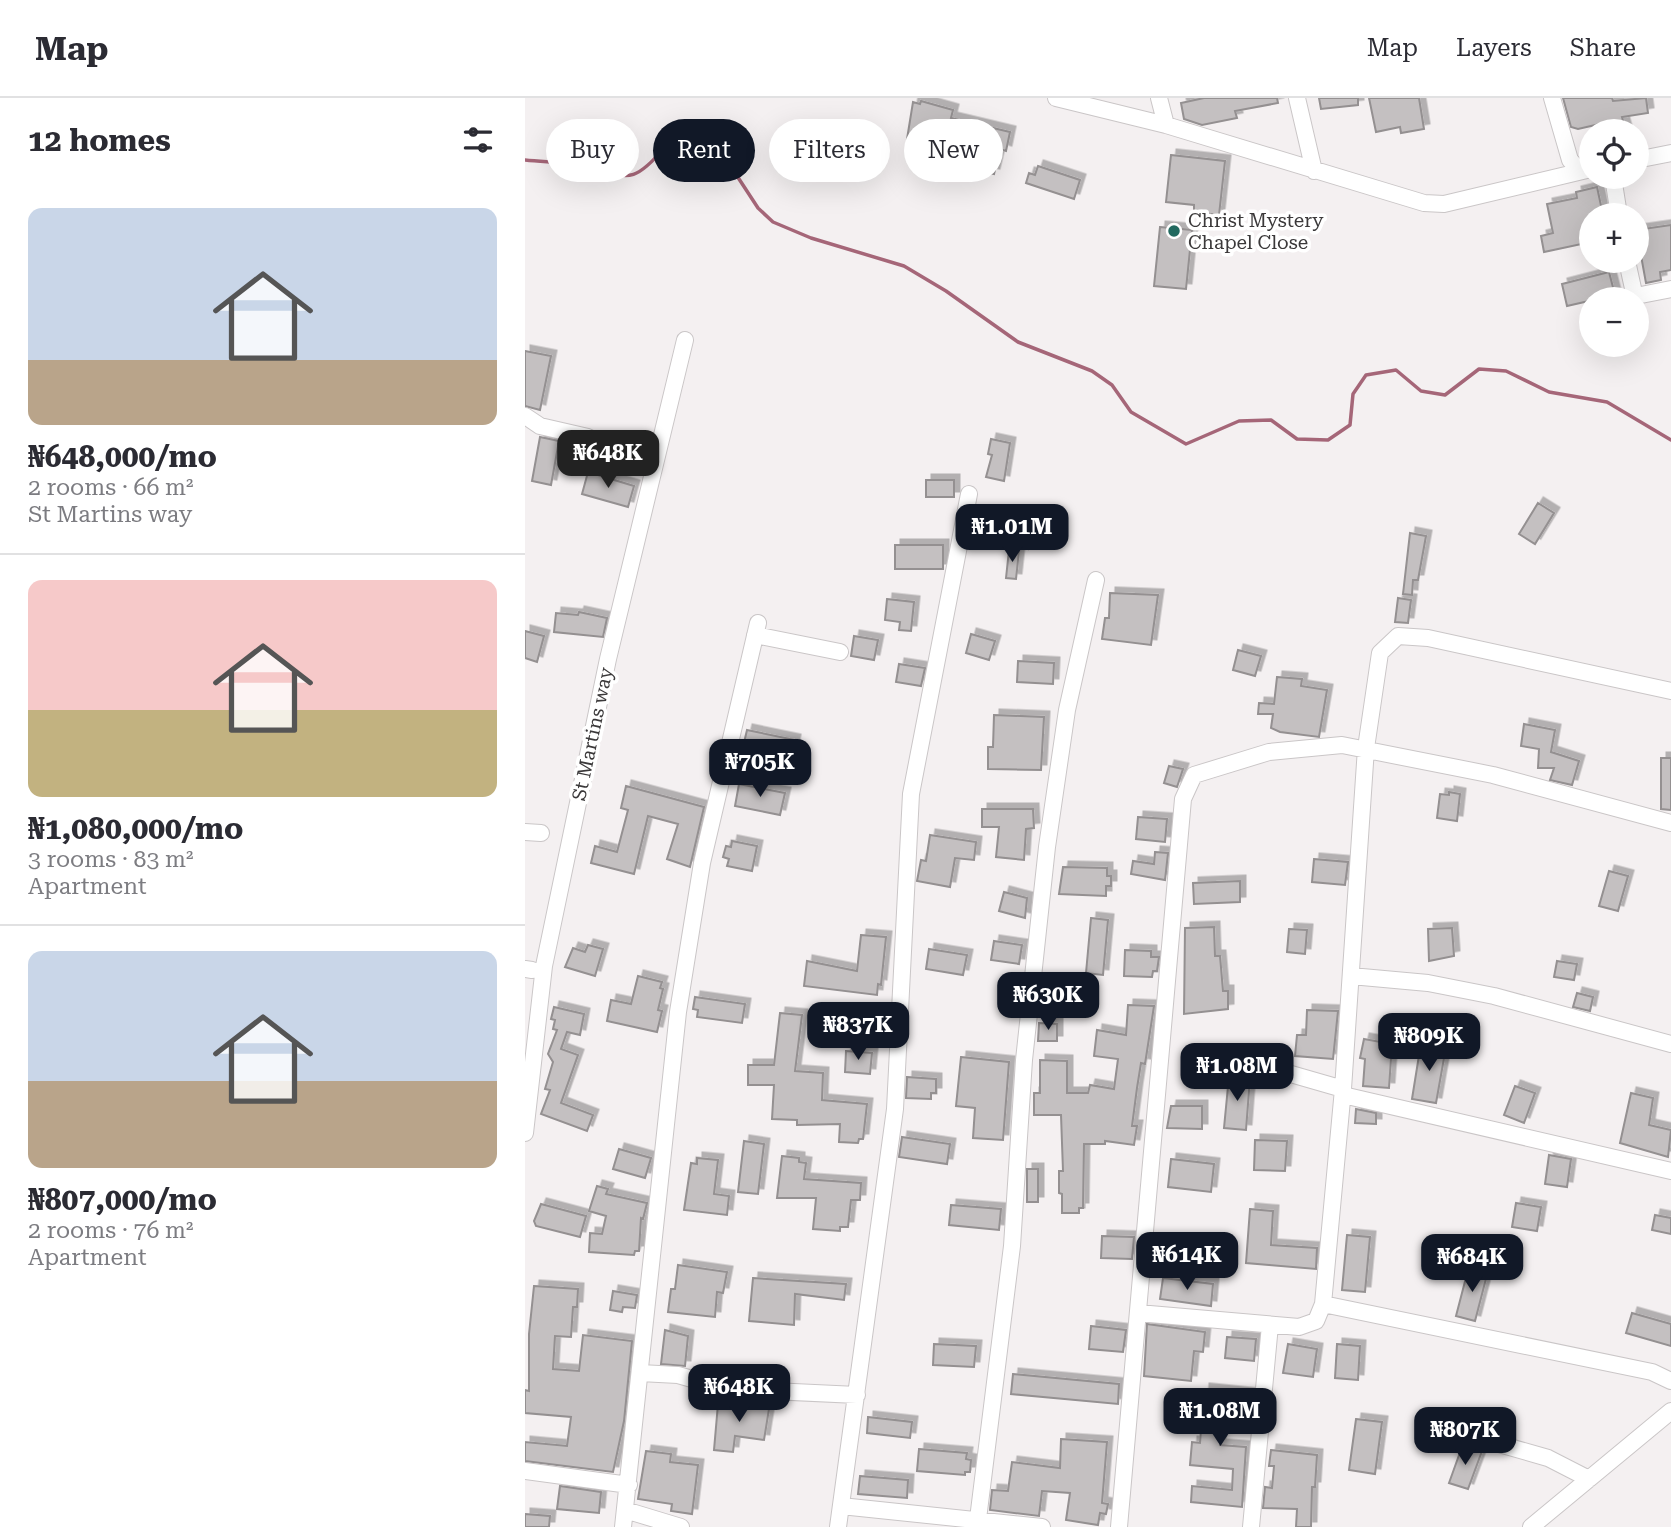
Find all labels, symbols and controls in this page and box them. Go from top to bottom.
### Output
text: Map [35,29,109,68]
text: Map [1367,34,1418,62]
text: Layers [1456,34,1532,62]
text: Share [1570,34,1636,62]
chip: Buy [546,119,639,182]
chip: Rent [653,119,755,182]
chip: Filters [769,119,890,182]
chip: New [904,119,1003,182]
map controls [1579,119,1649,357]
button: locate [1579,119,1649,189]
icon: filters [459,121,497,159]
text: 12 homes [28,123,171,158]
button: + [1579,203,1649,273]
place label: Christ Mystery Chapel Close [1188,209,1324,254]
marker: Christ Mystery Chapel Close [1166,223,1182,239]
icon: home [200,253,326,379]
button: − [1579,287,1649,357]
pin: ₦648K [559,430,657,490]
text: ₦648,000/mo [28,439,217,474]
text: ₦648K [573,439,643,466]
text: 2 rooms · 66 m² [28,474,194,501]
text: St Martins way [28,501,192,528]
pin: ₦1.01M [955,504,1069,564]
text: ₦1.01M [972,513,1052,540]
icon: home [200,625,326,751]
street label: St Martins way [567,665,618,803]
pin: ₦705K [711,740,809,799]
text: ₦705K [725,748,795,775]
text: ₦1,080,000/mo [28,811,243,846]
text: 3 rooms · 83 m² [28,846,194,873]
text: Apartment [28,873,147,900]
pin: ₦630K [999,972,1097,1032]
text: ₦630K [1013,981,1083,1008]
icon: home [200,996,326,1122]
pin: ₦837K [809,1002,907,1062]
text: ₦837K [823,1011,893,1038]
pin: ₦809K [1380,1014,1478,1073]
text: ₦809K [1394,1022,1464,1049]
pin: ₦1.08M [1180,1044,1294,1103]
text: ₦1.08M [1197,1052,1277,1079]
text: ₦807,000/mo [28,1182,217,1217]
text: 2 rooms · 76 m² [28,1217,194,1244]
pin: ₦614K [1138,1232,1236,1292]
pin: ₦684K [1423,1234,1521,1294]
text: ₦614K [1152,1241,1222,1268]
text: ₦684K [1437,1243,1507,1270]
text: Apartment [28,1244,147,1271]
pin: ₦648K [690,1364,788,1424]
text: ₦648K [704,1373,774,1400]
pin: ₦1.08M [1163,1388,1277,1448]
text: ₦1.08M [1180,1397,1260,1424]
pin: ₦807K [1416,1408,1514,1467]
text: ₦807K [1430,1416,1500,1443]

